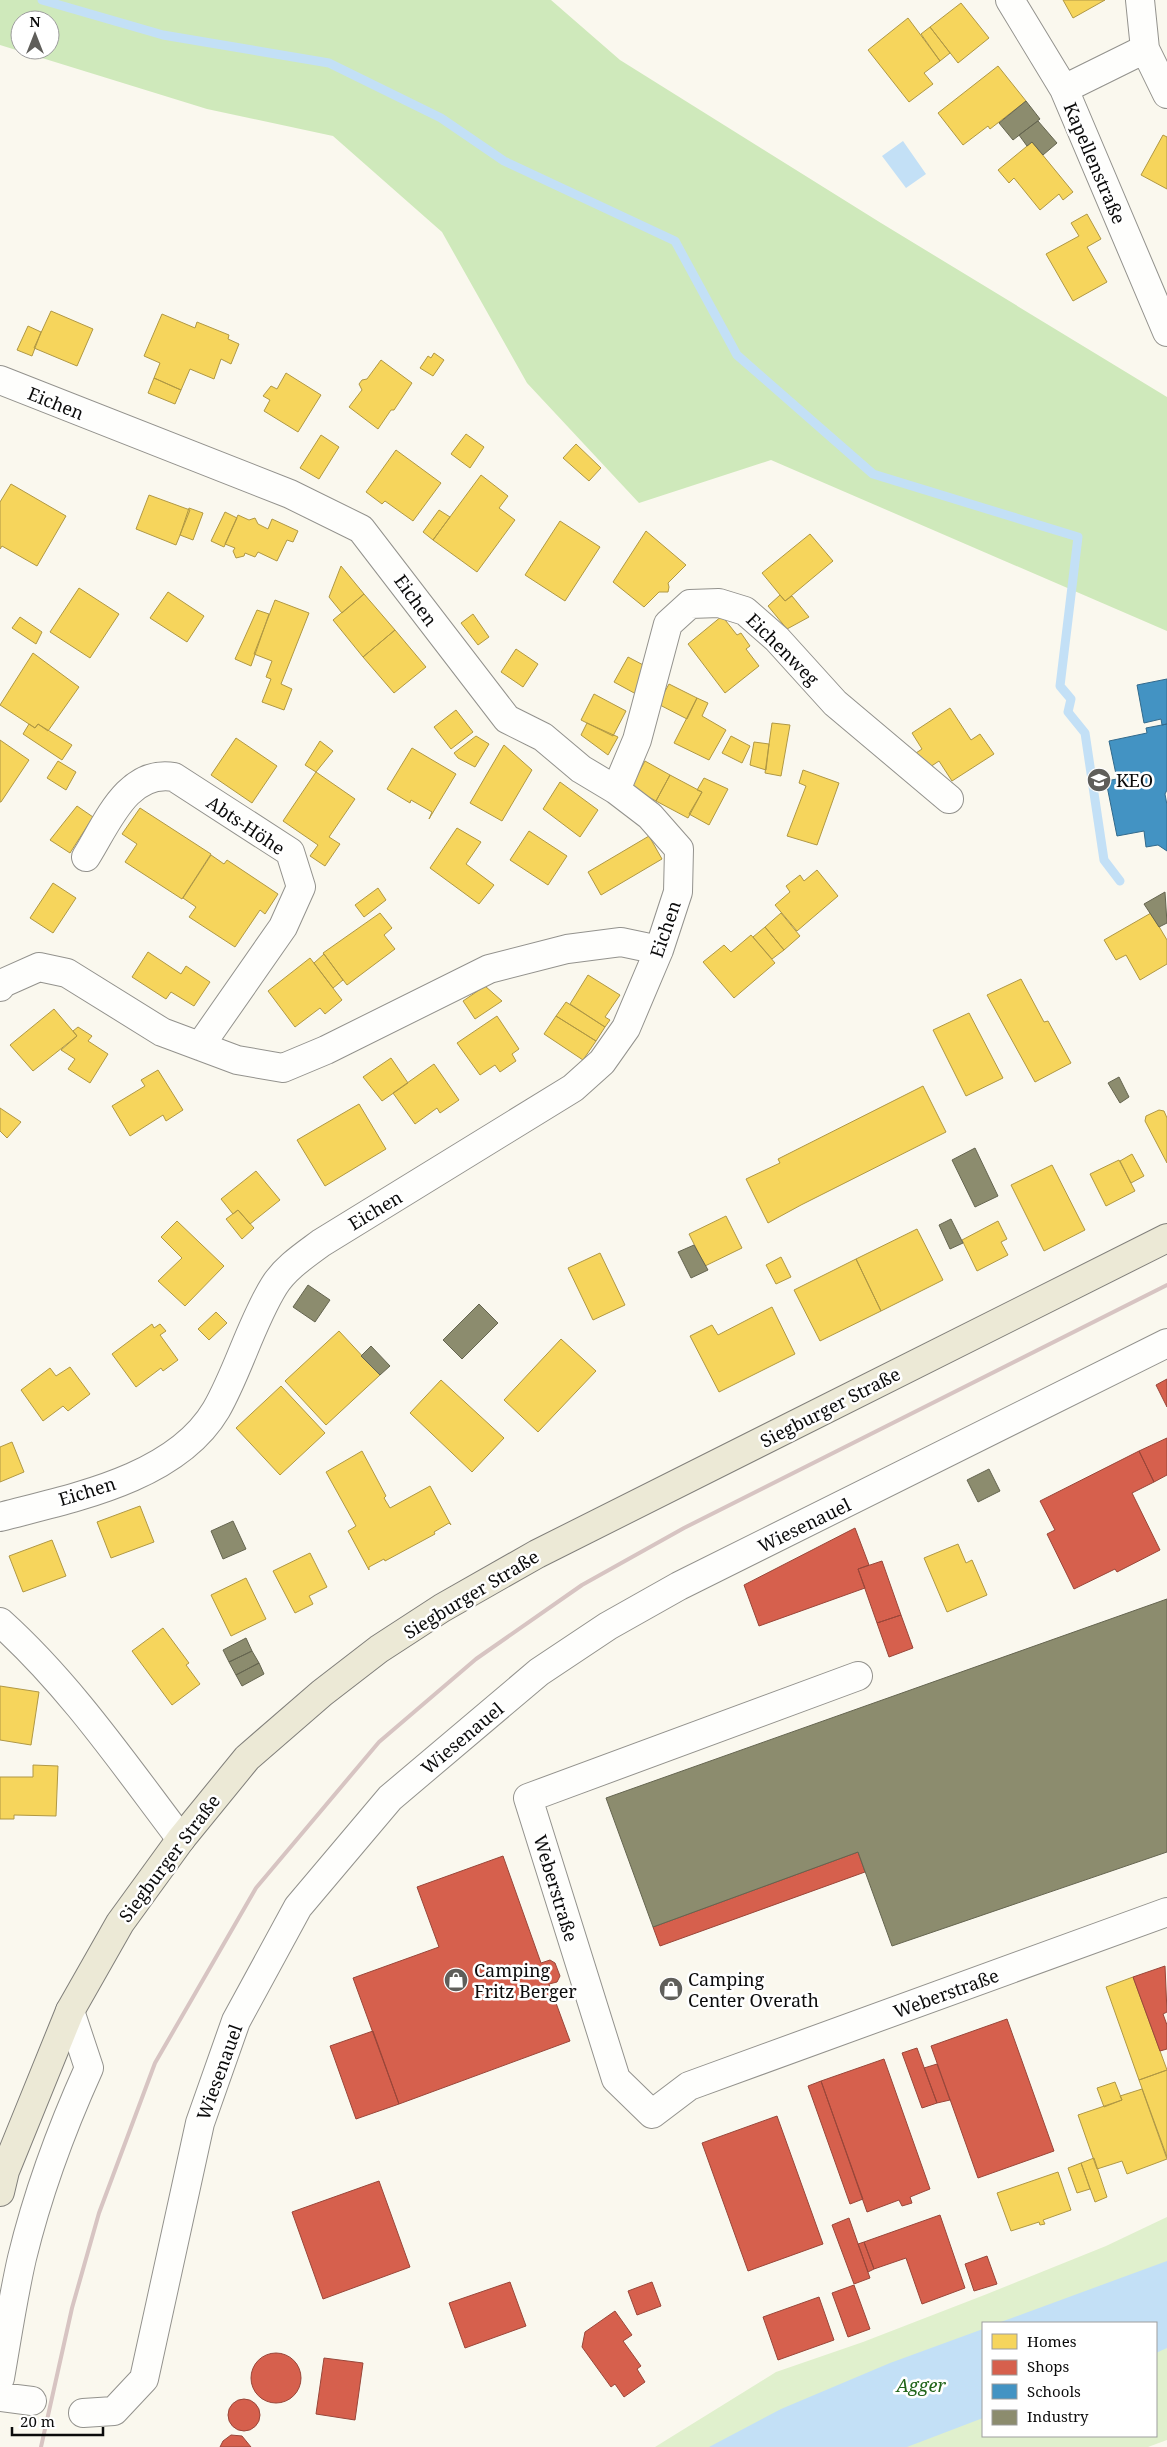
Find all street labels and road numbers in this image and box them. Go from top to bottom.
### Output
street label: Kapellenstraße [1059,99,1131,227]
street label: Eichen [24,381,88,425]
street label: Eichen [389,569,443,631]
street label: Eichenweg [742,608,825,691]
street label: Abts-Höhe [202,790,290,860]
street label: Eichen [644,897,686,961]
street label: Eichen [344,1184,407,1235]
street label: Siegburger Straße [756,1361,904,1453]
street label: Eichen [56,1471,119,1511]
street label: Wiesenauel [754,1492,855,1558]
street label: Siegburger Straße [399,1544,543,1644]
street label: Wiesenauel [416,1696,508,1779]
street label: Siegburger Straße [113,1789,225,1927]
street label: Weberstraße [528,1832,584,1944]
street label: Weberstraße [890,1963,1002,2023]
street label: Wiesenauel [191,2020,248,2123]

